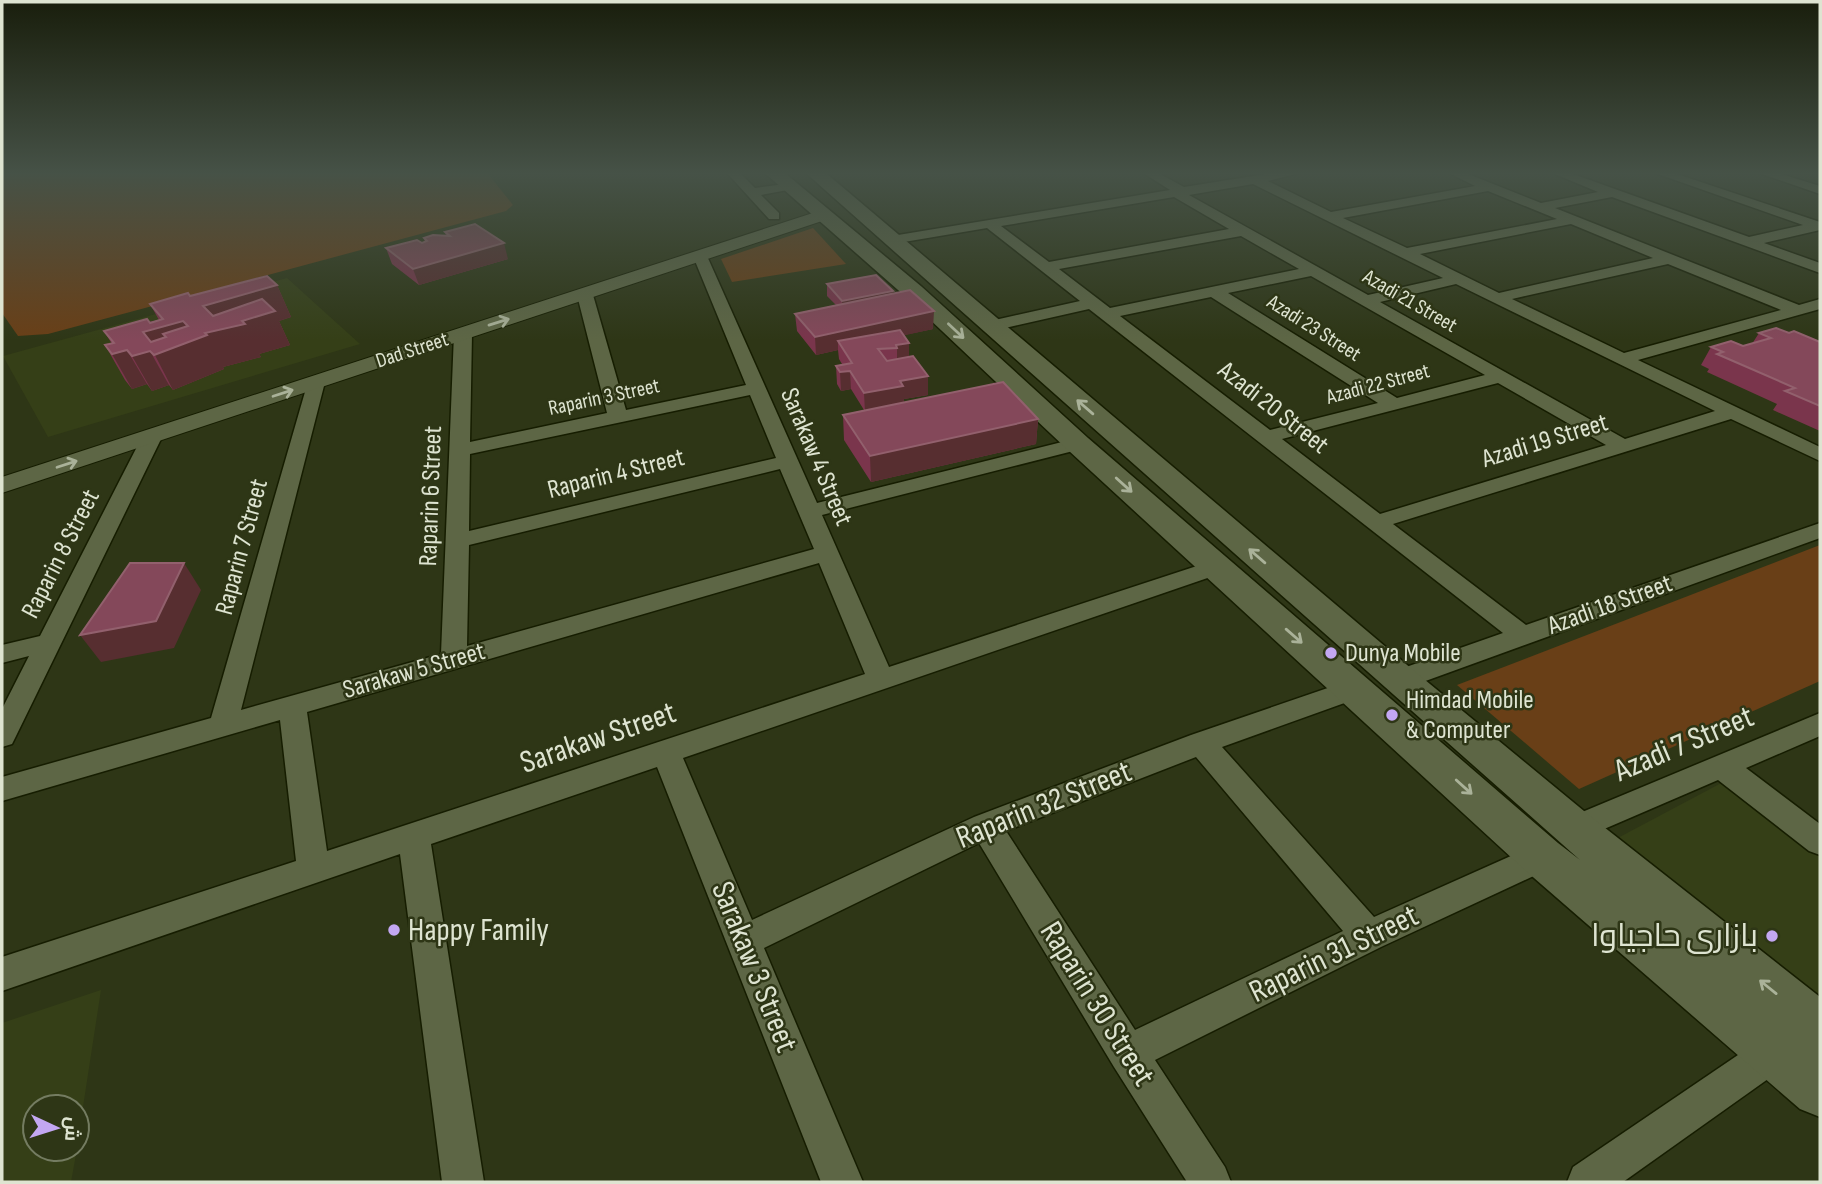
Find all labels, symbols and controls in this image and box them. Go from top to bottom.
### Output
street label: Azadi 21 Street [1358,264,1461,338]
street label: Azadi 23 Street [1262,289,1366,367]
one-way arrow [488,315,510,328]
one-way arrow [947,323,965,339]
street label: Dad Street [373,327,451,373]
street label: Azadi 20 Street [1211,355,1335,461]
street label: Azadi 22 Street [1323,358,1432,410]
street label: Raparin 3 Street [546,373,662,421]
street label: Sarakaw 4 Street [773,383,859,531]
one-way arrow [271,386,293,398]
one-way arrow [1076,399,1094,415]
street label: Azadi 19 Street [1477,407,1612,475]
street label: Raparin 6 Street [413,425,449,567]
street label: Raparin 4 Street [544,442,688,506]
one-way arrow [55,457,77,469]
street label: Raparin 7 Street [209,476,275,618]
one-way arrow [1115,476,1132,493]
street label: Raparin 8 Street [15,484,107,624]
one-way arrow [1248,548,1266,564]
street label: Azadi 18 Street [1543,568,1676,642]
one-way arrow [1285,628,1303,644]
street label: Sarakaw 5 Street [339,636,489,706]
place label: Dunya Mobile [1345,638,1461,669]
marker: Dunya Mobile [1323,645,1339,661]
place label: Himdad Mobile & Computer [1406,685,1534,746]
street label: Sarakaw Street [515,693,681,783]
street label: Azadi 7 Street [1608,697,1760,791]
marker: Himdad Mobile & Computer [1384,707,1400,723]
street label: Raparin 32 Street [951,752,1137,858]
one-way arrow [1455,779,1473,795]
street label: Sarakaw 3 Street [702,876,806,1058]
street label: Raparin 31 Street [1243,896,1425,1012]
place label: Happy Family [408,911,549,950]
street label: Raparin 30 Street [1031,915,1163,1093]
place label: بازاری حاجیاوا [1591,917,1758,956]
marker: Happy Family [386,922,402,938]
marker: بازاری حاجیاوا [1764,928,1780,944]
one-way arrow [1759,979,1777,994]
north arrow [21,1093,91,1163]
text: ش [59,1116,84,1142]

